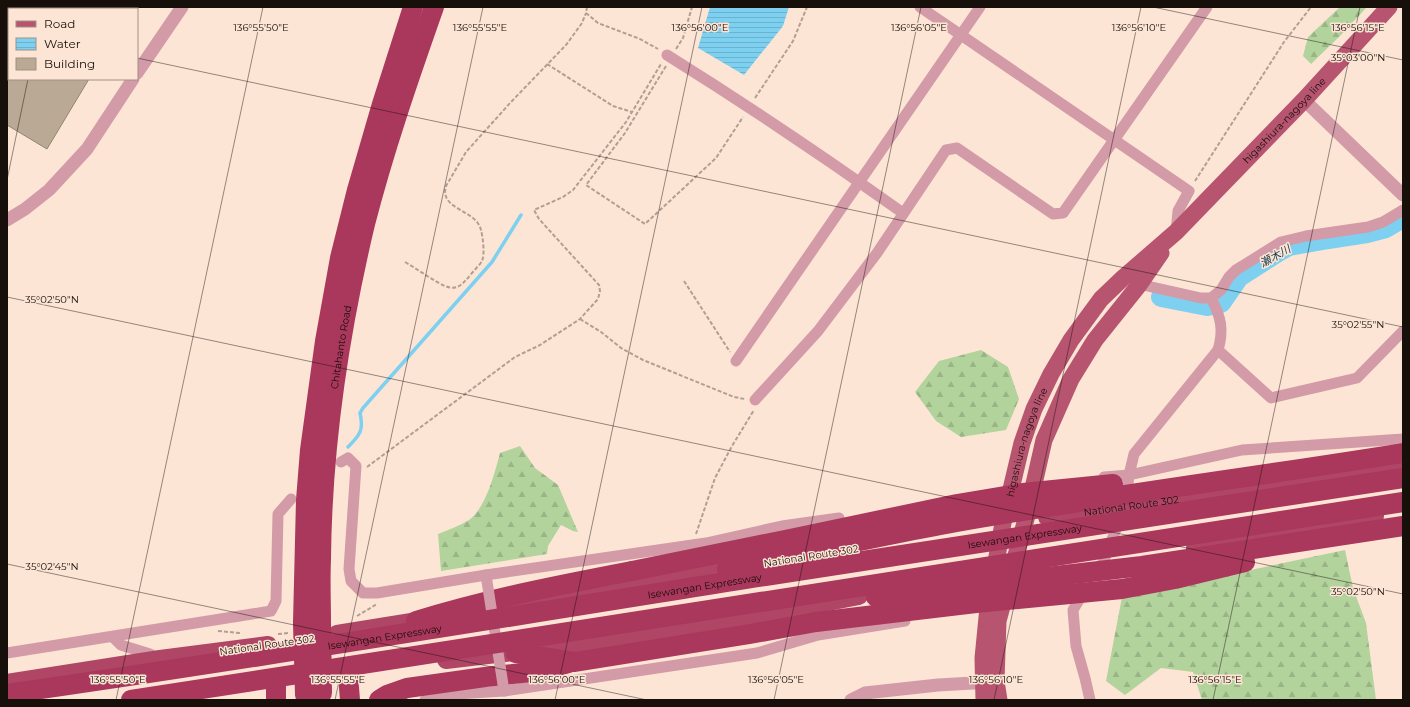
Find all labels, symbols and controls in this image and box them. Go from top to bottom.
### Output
legend [8,8,138,80]
text: Road [44,16,75,31]
text: 136°55'50"E [233,21,289,34]
text: 136°55'55"E [453,21,508,34]
text: 136°56'00"E [672,21,729,34]
text: 136°56'05"E [891,21,947,34]
text: 136°56'10"E [1112,21,1166,34]
text: 136°56'15"E [1331,21,1385,34]
text: Water [44,36,81,51]
text: 35°03'00"N [1331,51,1385,64]
text: Building [44,56,95,71]
street label: higashiura-nagoya line [1240,74,1328,166]
water label: 瀬木川 [1257,241,1294,270]
text: 35°02'50"N [25,293,79,306]
street label: Chitahanto Road [327,304,354,390]
text: 35°02'55"N [1332,318,1384,331]
street label: higashiura-nagoya line [1003,385,1050,498]
street label: National Route 302 [1083,492,1180,518]
street label: Isewangan Expressway [967,521,1083,551]
street label: National Route 302 [763,542,860,570]
text: 35°02'45"N [25,560,79,573]
street label: Isewangan Expressway [647,570,763,601]
text: 35°02'50"N [1331,585,1385,598]
street label: Isewangan Expressway [327,621,443,652]
street label: National Route 302 [219,632,316,658]
text: 136°55'50"E [90,673,146,686]
text: 136°55'55"E [311,673,366,686]
text: 136°56'00"E [529,673,586,686]
text: 136°56'05"E [748,673,804,686]
text: 136°56'10"E [969,673,1023,686]
text: 136°56'15"E [1188,673,1242,686]

